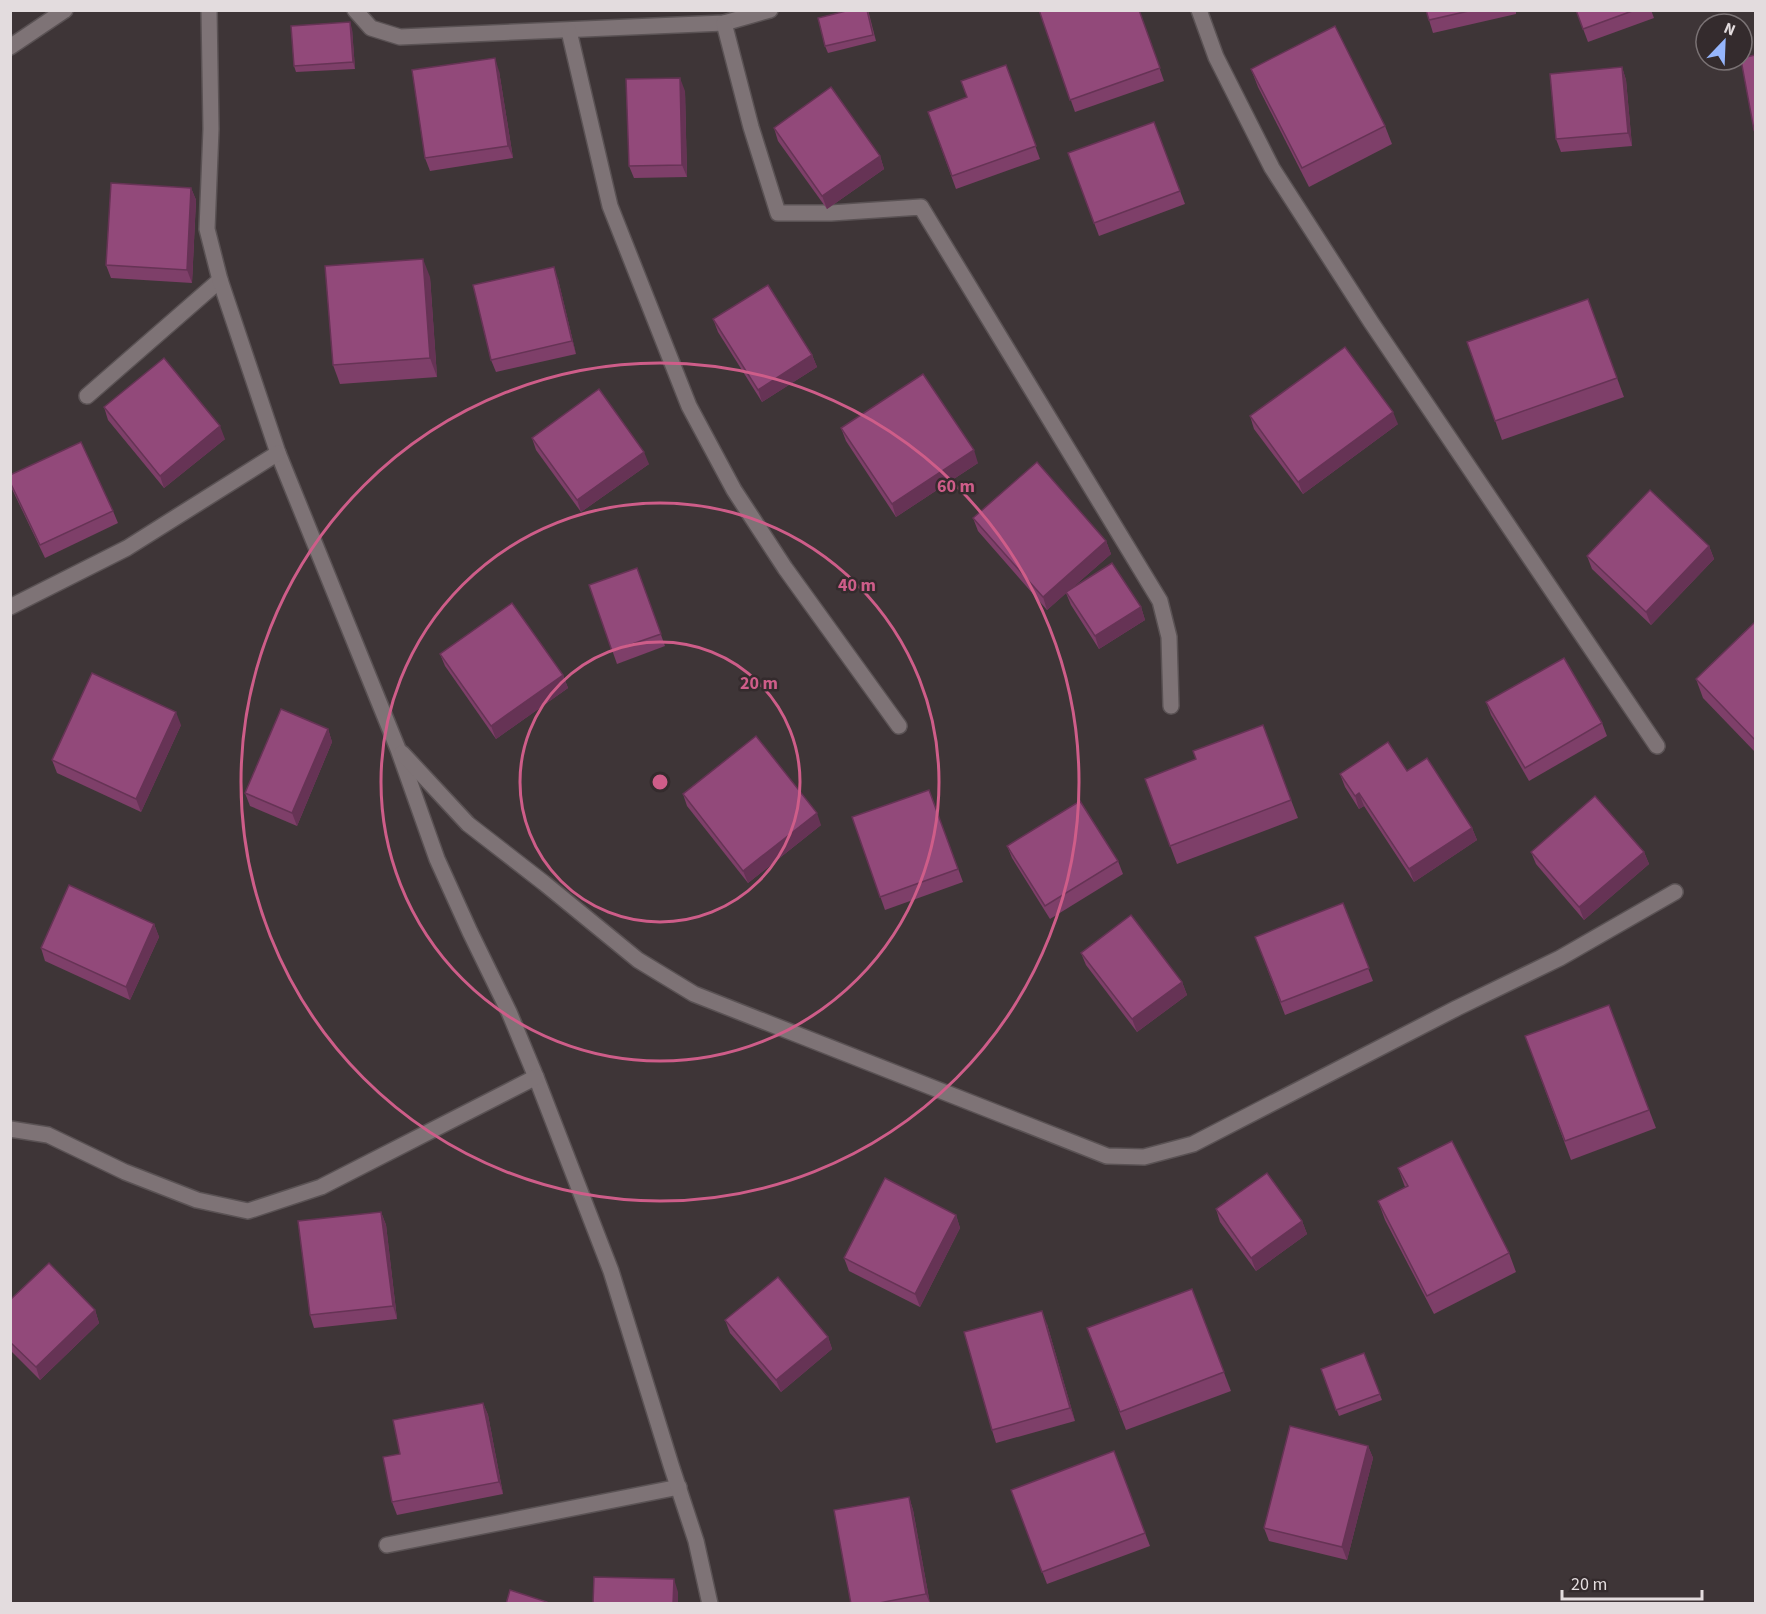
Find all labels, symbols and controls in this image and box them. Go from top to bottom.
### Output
north arrow [1694,12,1754,72]
text: N [1720,17,1739,41]
text: 60 m [937,474,975,499]
text: 40 m [838,573,876,598]
text: 20 m [740,671,778,696]
centre of rings [650,772,670,792]
scale bar [1562,1563,1702,1601]
text: 20 m [1571,1572,1607,1597]

